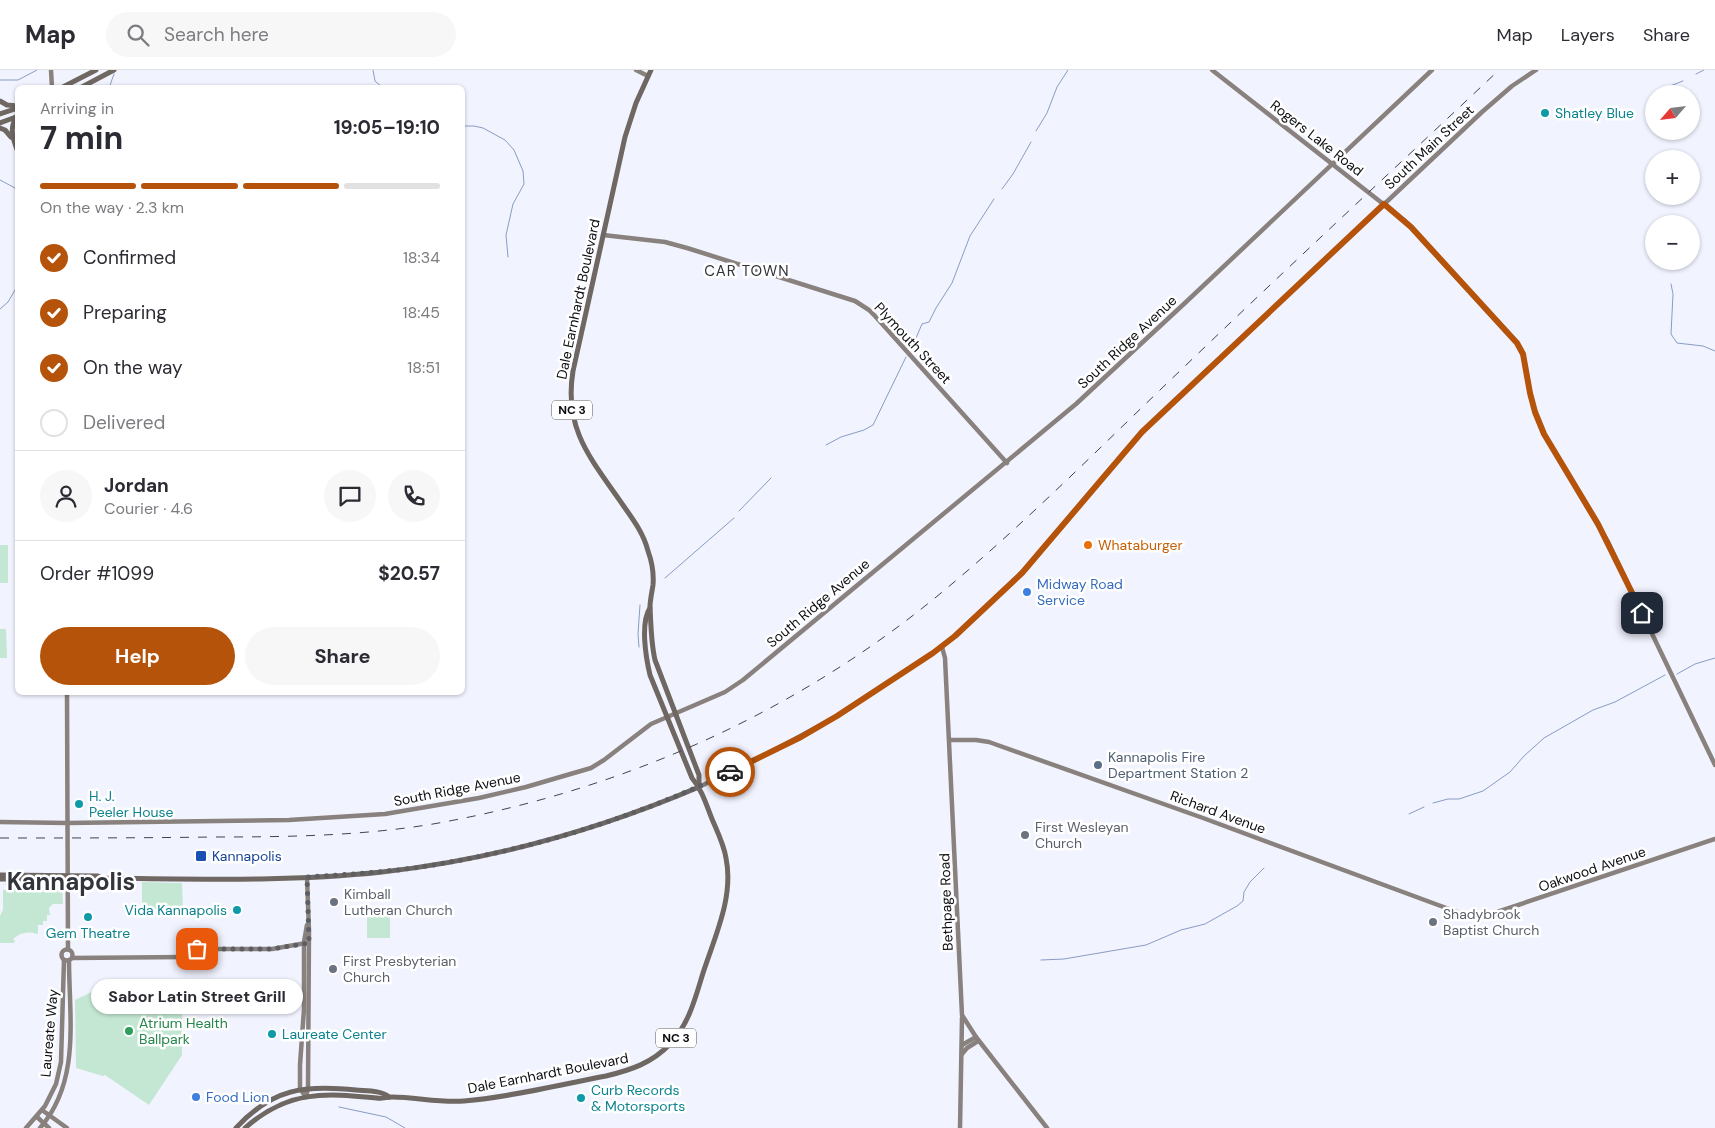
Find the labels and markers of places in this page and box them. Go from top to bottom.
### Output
place label: Shatley Blue [1555,104,1634,122]
marker: Shatley Blue [1539,107,1551,119]
place label: Whataburger [1098,536,1183,554]
marker: Whataburger [1082,539,1094,551]
place label: Midway Road Service [1037,575,1123,609]
marker: Midway Road Service [1021,586,1033,598]
pin [1621,592,1663,634]
place label: Kannapolis Fire Department Station 2 [1108,748,1248,782]
marker: Kannapolis Fire Department Station 2 [1092,759,1104,771]
place label: H. J. Peeler House [89,787,173,821]
marker: H. J. Peeler House [73,798,85,810]
place label: First Wesleyan Church [1035,818,1129,852]
marker: First Wesleyan Church [1019,829,1031,841]
place label: Kannapolis [212,847,282,865]
marker: Kannapolis [194,849,208,863]
place label: Kimball Lutheran Church [344,885,453,919]
marker: Kimball Lutheran Church [328,896,340,908]
place label: Vida Kannapolis [124,901,227,919]
marker: Vida Kannapolis [231,904,243,916]
place label: Shadybrook Baptist Church [1443,905,1539,939]
marker: Gem Theatre [82,911,94,923]
marker: Shadybrook Baptist Church [1427,916,1439,928]
place label: Gem Theatre [46,924,130,942]
pin [176,928,218,970]
place label: First Presbyterian Church [343,952,456,986]
marker: First Presbyterian Church [327,963,339,975]
callout: Sabor Latin Street Grill [91,979,303,1014]
place label: Atrium Health Ballpark [139,1014,228,1048]
marker: Atrium Health Ballpark [123,1025,135,1037]
place label: Laureate Center [282,1025,387,1043]
marker: Laureate Center [266,1028,278,1040]
place label: Curb Records & Motorsports [591,1081,685,1115]
place label: Food Lion [206,1088,269,1106]
marker: Food Lion [190,1091,202,1103]
marker: Curb Records & Motorsports [575,1092,587,1104]

